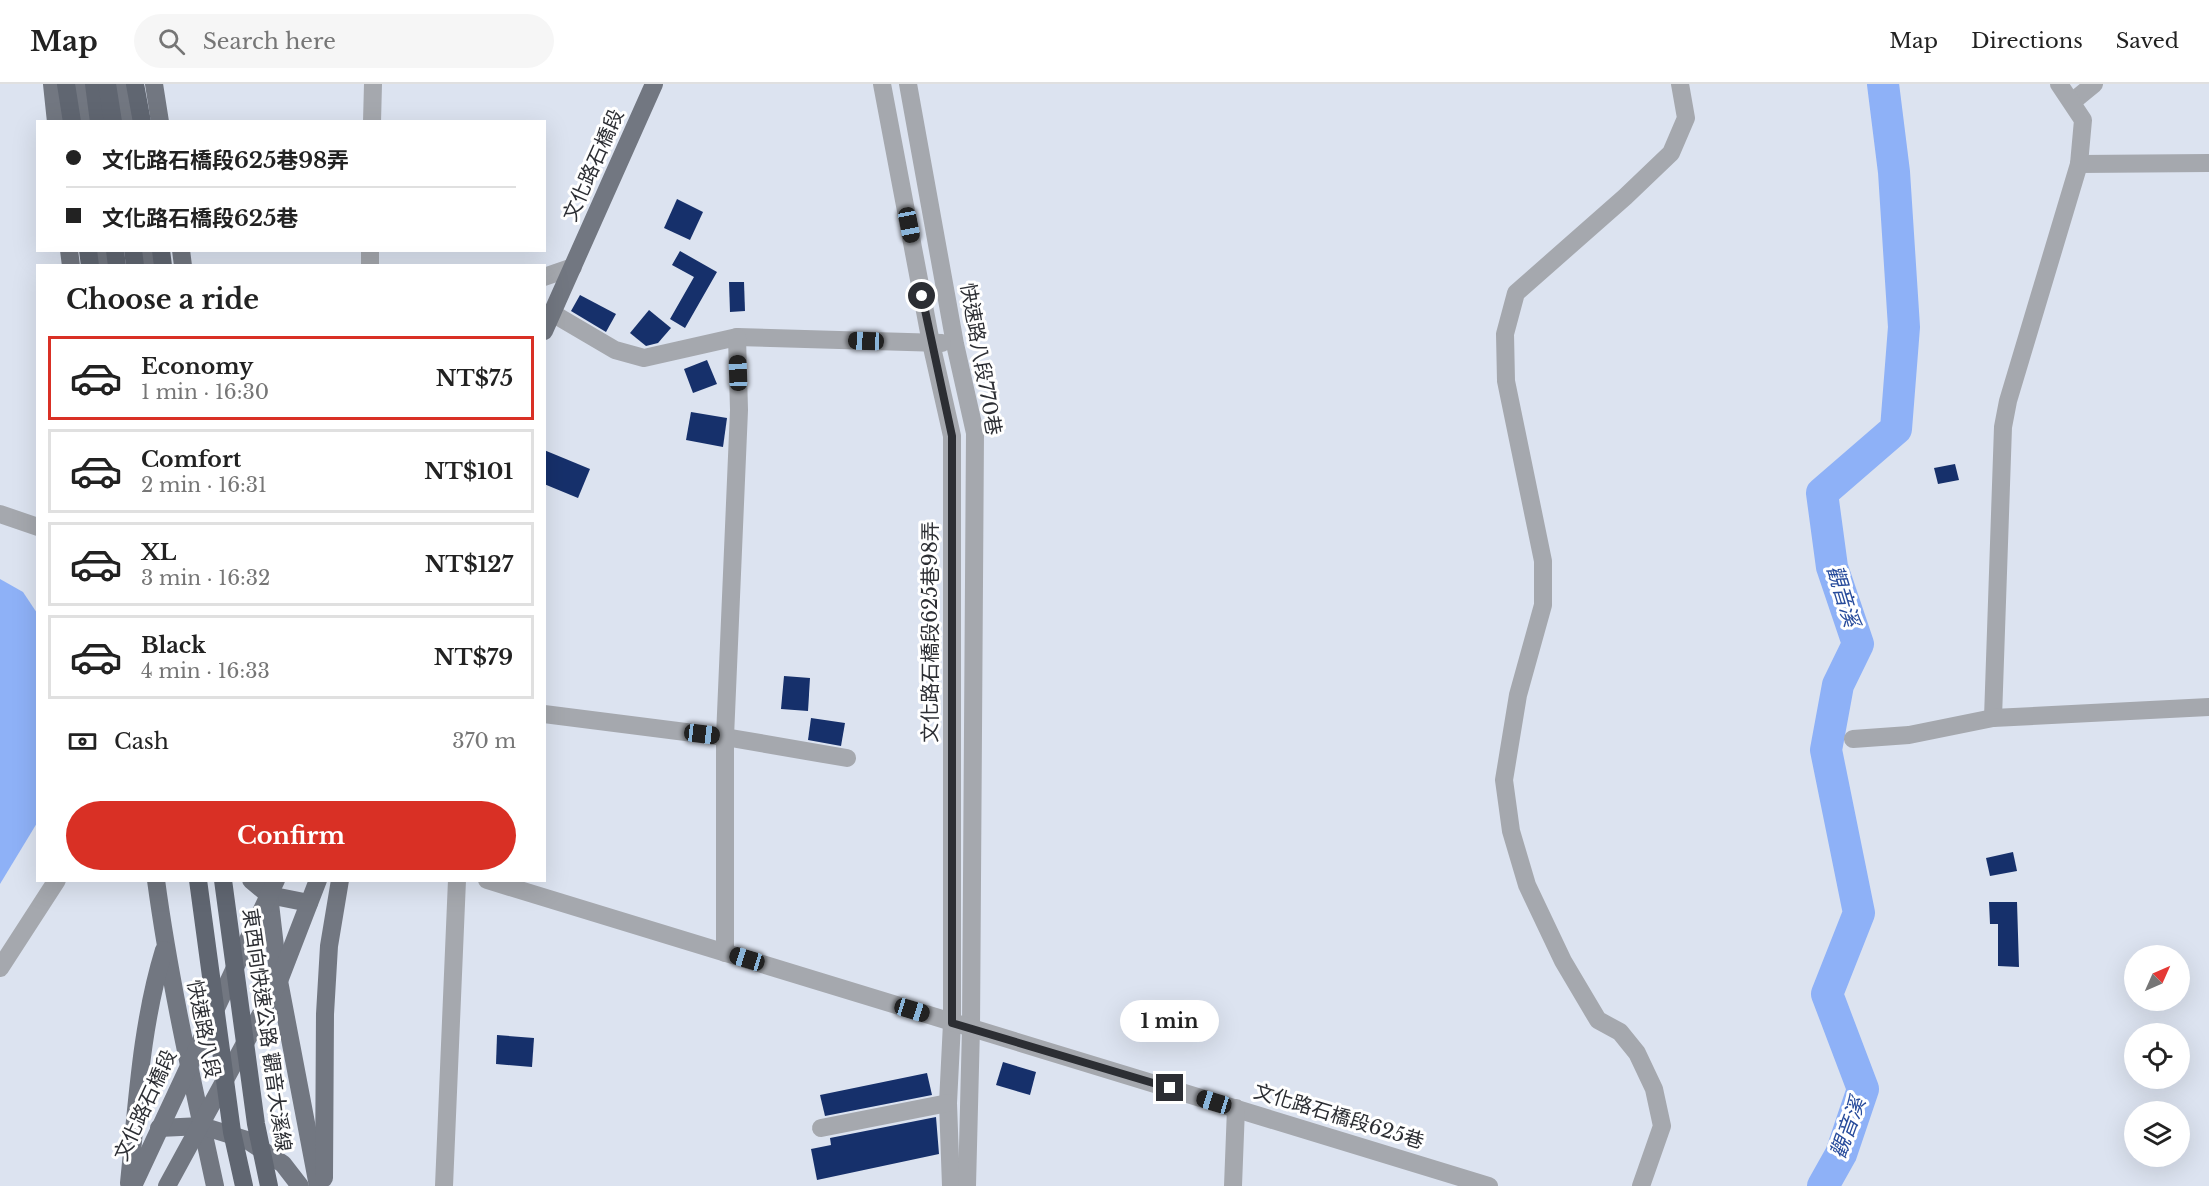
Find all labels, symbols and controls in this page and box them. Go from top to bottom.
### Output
search box [134,14,554,68]
text: Map [30,24,98,59]
icon: search [155,25,188,58]
text: Search here [203,28,336,55]
text: Map [1889,28,1938,54]
text: Directions [1971,28,2083,54]
text: Saved [2116,28,2179,54]
street label: 文化路石橋段 [558,105,628,225]
text: 文化路石橋段625巷98弄 [102,147,349,174]
text: 文化路石橋段625巷 [102,205,298,232]
car [897,206,921,244]
street label: 快速路八段770巷 [956,281,1006,437]
route start [908,282,935,309]
text: Choose a ride [66,283,259,316]
car [848,331,884,351]
icon: car [69,351,123,405]
text: Economy [141,353,253,380]
car [728,355,748,391]
text: NT$75 [436,365,513,392]
text: 1 min · 16:30 [141,380,269,404]
icon: car [69,444,123,498]
text: Comfort [141,446,241,473]
text: NT$101 [424,458,513,485]
text: 2 min · 16:31 [141,473,267,497]
street label: 文化路石橋段625巷98弄 [918,521,942,743]
icon: car [69,537,123,591]
text: XL [141,539,176,566]
text: NT$127 [425,551,513,578]
water label: 觀音溪 [1821,562,1866,633]
text: 3 min · 16:32 [141,566,270,590]
icon: car [69,630,123,684]
text: Black [141,632,206,659]
text: NT$79 [434,644,513,671]
text: 4 min · 16:33 [141,659,270,683]
car [683,723,721,745]
icon: cash [66,725,99,758]
text: Cash [114,728,169,755]
text: 370 m [452,729,516,753]
button: Confirm [66,801,516,870]
street label: 東西向快速公路 觀音大溪線 [238,907,296,1153]
car [727,945,767,973]
north arrow [2124,945,2190,1011]
map controls [2124,945,2190,1167]
street label: 快速路八段 [183,978,225,1080]
car [892,996,932,1024]
callout: 1 min [1120,1001,1220,1043]
text: 1 min [1141,1009,1198,1033]
button: locate [2124,1023,2190,1089]
street label: 文化路石橋段 [109,1046,181,1164]
route end [1156,1074,1183,1101]
street label: 文化路石橋段625巷 [1251,1079,1427,1153]
car [1194,1088,1234,1116]
water label: 觀音溪 [1825,1091,1872,1162]
button: layers [2124,1101,2190,1167]

